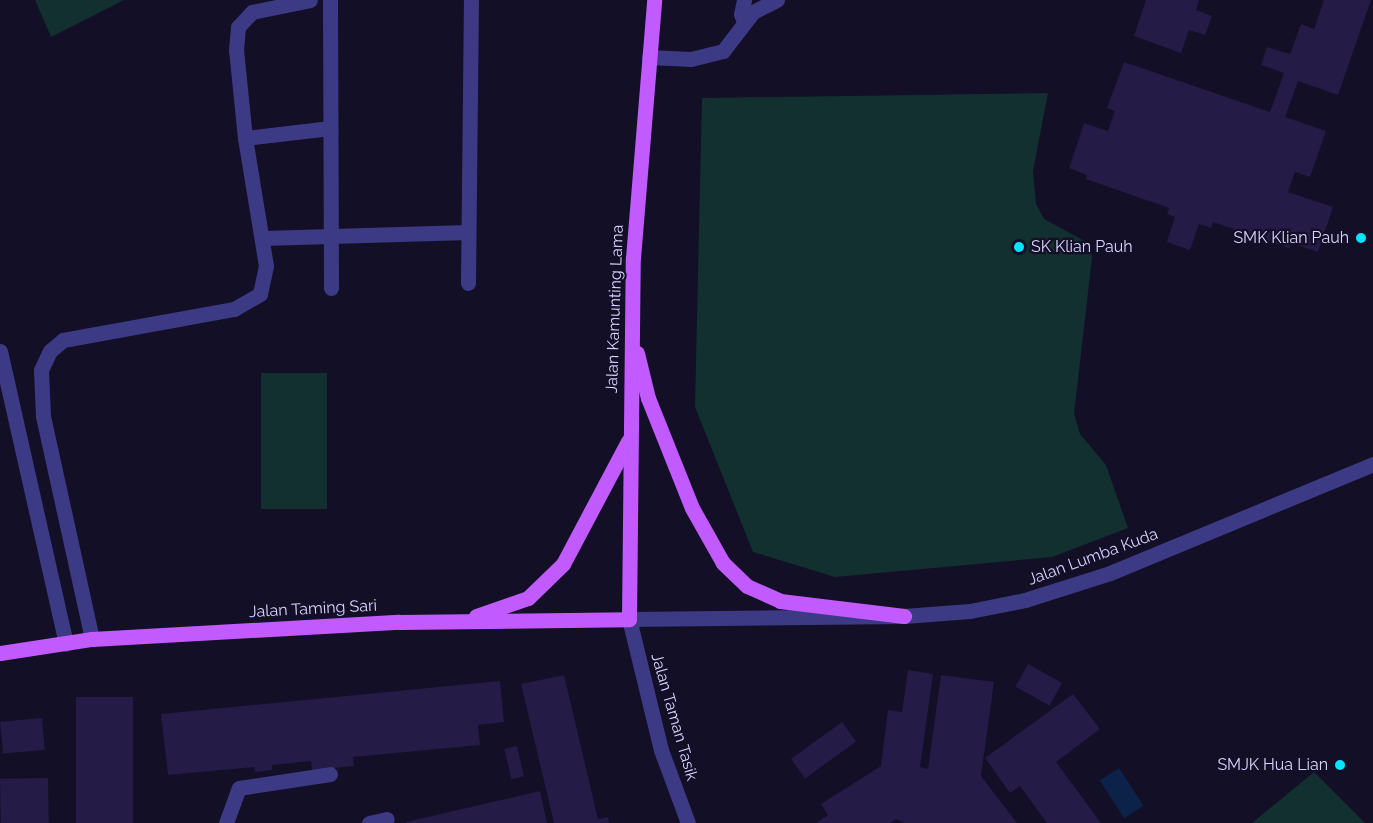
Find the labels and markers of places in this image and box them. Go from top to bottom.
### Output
place label: SMK Klian Pauh [1233,228,1349,248]
marker: SMK Klian Pauh [1354,231,1368,245]
place label: SK Klian Pauh [1031,237,1133,257]
marker: SK Klian Pauh [1012,240,1026,254]
place label: SMJK Hua Lian [1217,755,1328,775]
marker: SMJK Hua Lian [1333,758,1347,772]

